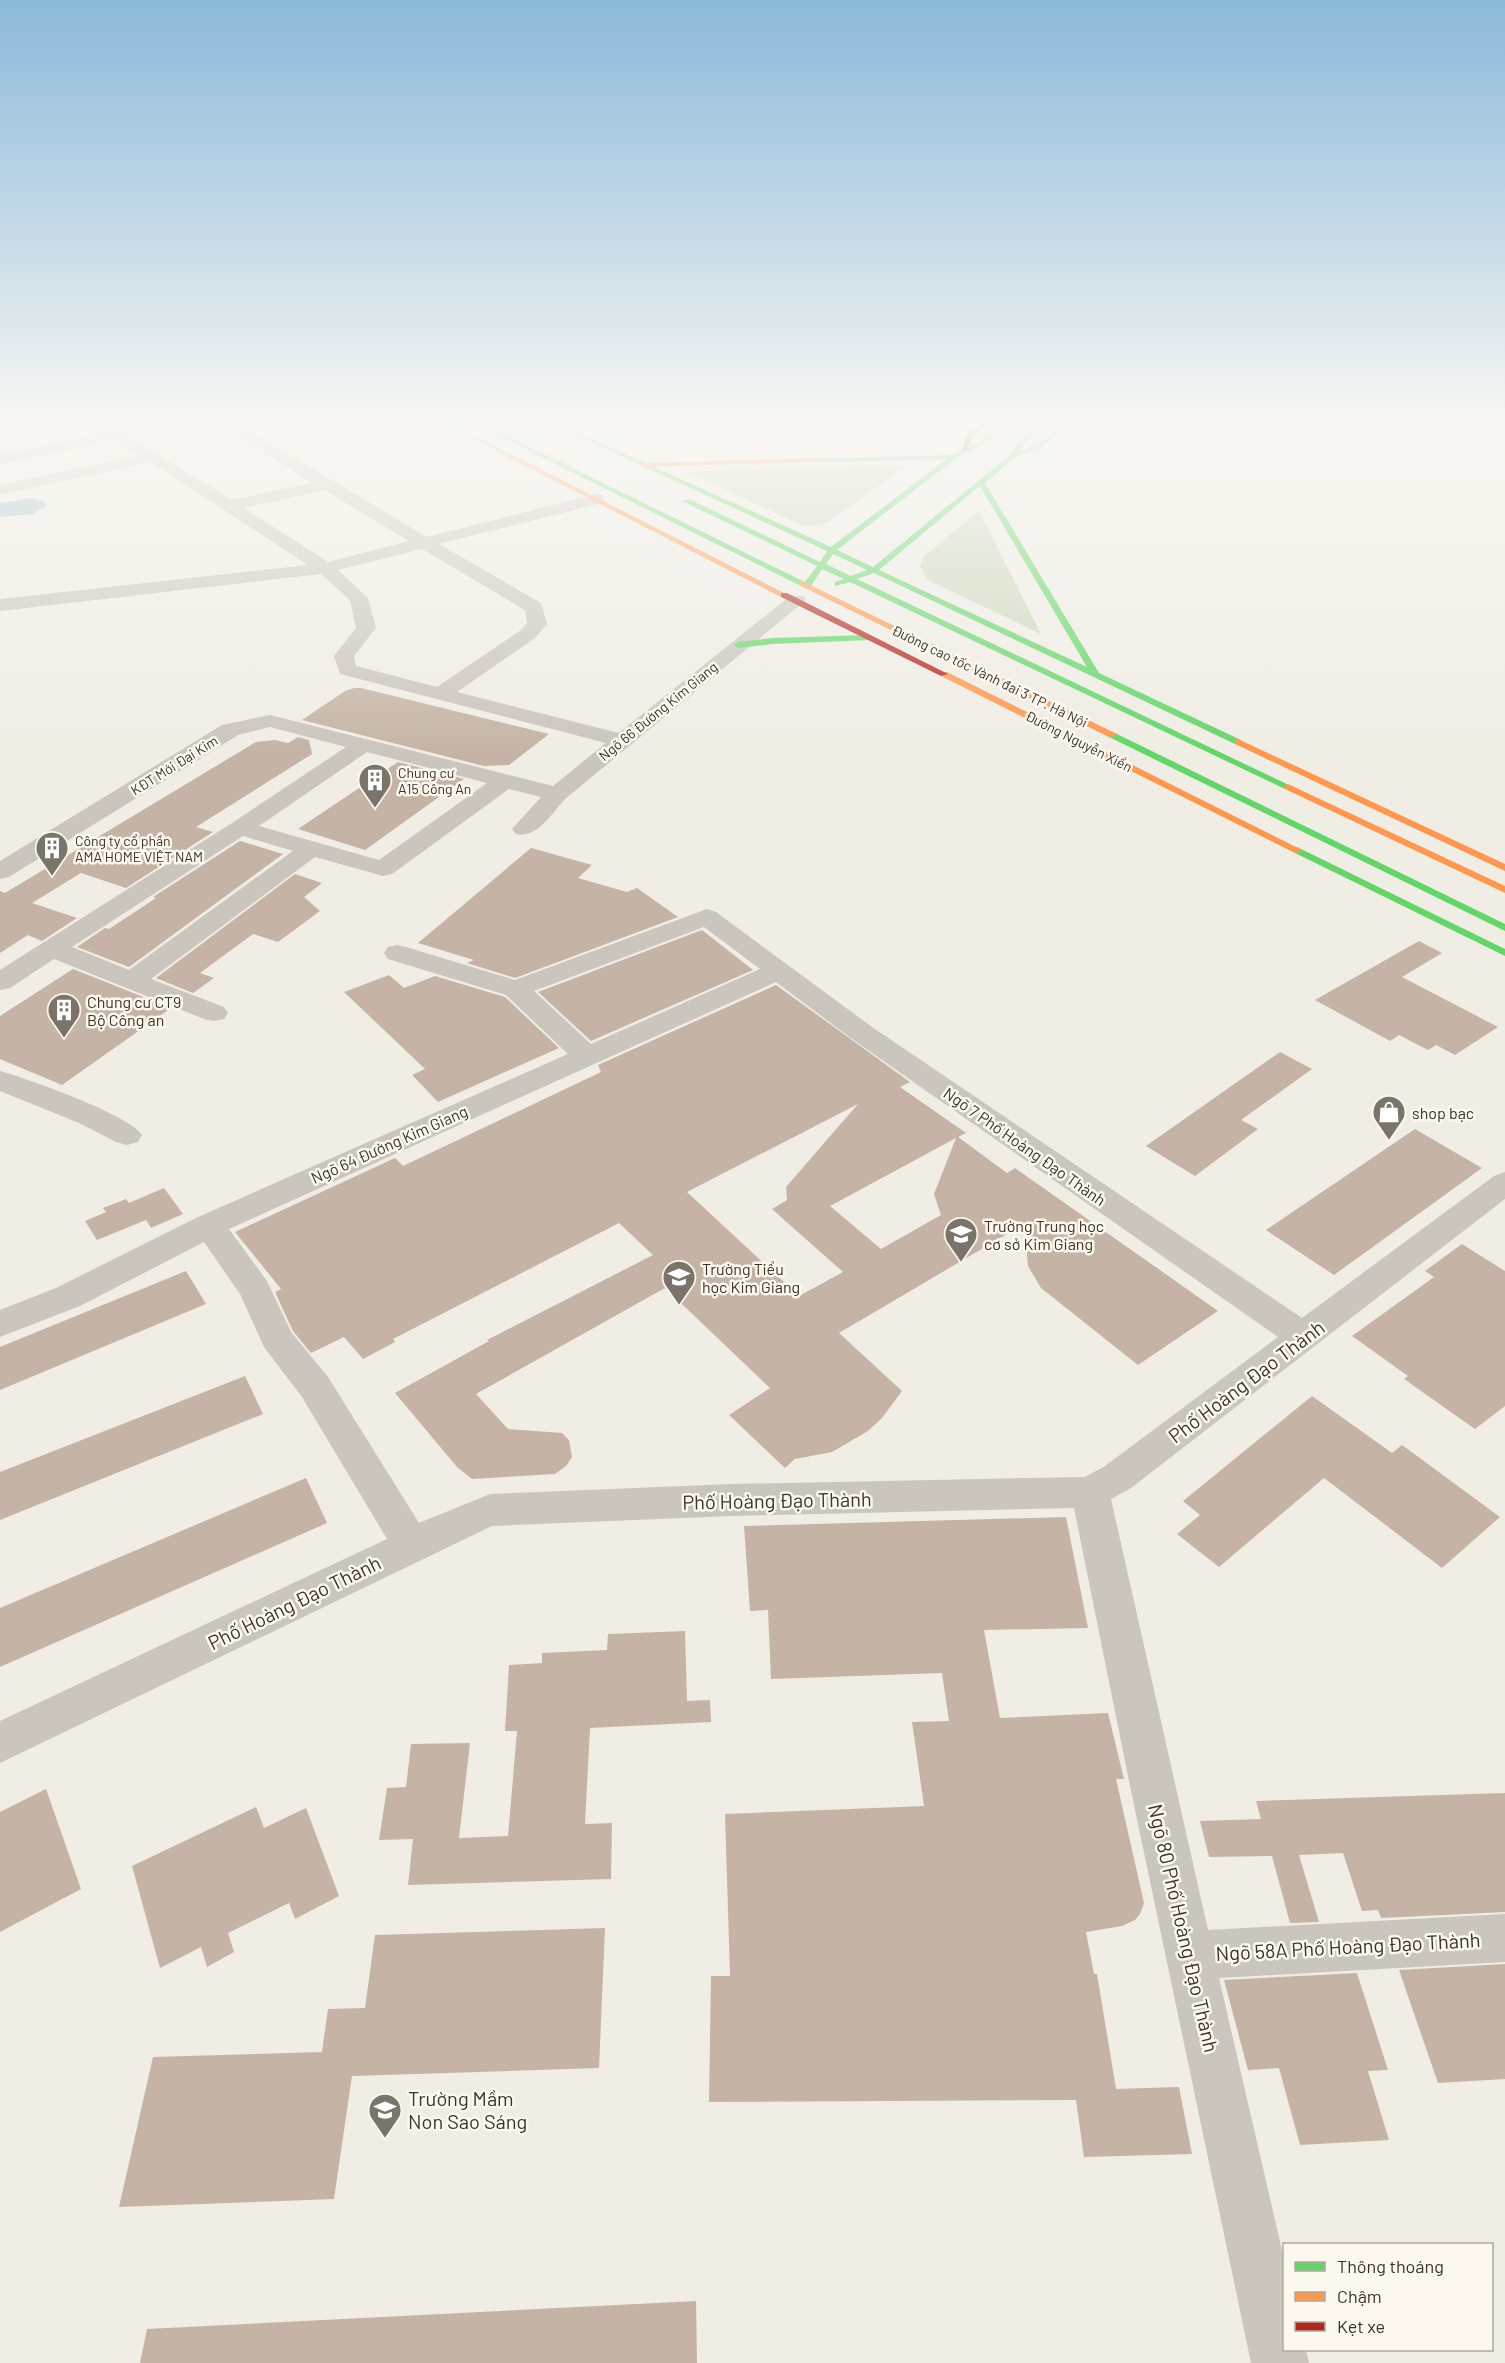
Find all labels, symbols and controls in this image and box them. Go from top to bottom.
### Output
street label: Đường cao tốc Vành đai 3 TP. Hà Nội [889,621,1091,731]
street label: Ngõ 66 Đường Kim Giang [595,658,721,764]
street label: Đường Nguyễn Xiển [1023,707,1135,775]
street label: KĐT Mới Đại Kim [127,731,221,799]
building icon: Chung cư A15 Công An [357,762,393,809]
place label: Chung cư A15 Công An [398,764,471,797]
building icon: Công ty cổ phần AMA HOME VIỆT NAM [34,830,70,877]
place label: Công ty cổ phần AMA HOME VIỆT NAM [75,832,203,865]
building icon: Chung cư CT9 Bộ Công an [46,992,82,1039]
place label: Chung cư CT9 Bộ Công an [87,992,181,1029]
street label: Ngõ 7 Phố Hoàng Đạo Thành [940,1083,1110,1209]
shop icon: shop bạc [1371,1094,1407,1141]
street label: Ngõ 64 Đường Kim Giang [308,1101,470,1187]
place label: shop bạc [1412,1103,1474,1122]
school or university icon: Trường Trung học cơ sở Kim Giang [943,1216,979,1263]
place label: Trường Trung học cơ sở Kim Giang [984,1216,1104,1253]
school or university icon: Trường Tiểu học Kim Giang [661,1259,697,1306]
place label: Trường Tiểu học Kim Giang [702,1259,800,1296]
street label: Phố Hoàng Đạo Thành [1163,1314,1329,1448]
street label: Phố Hoàng Đạo Thành [682,1486,872,1514]
street label: Phố Hoàng Đạo Thành [204,1550,384,1654]
street label: Ngõ 80 Phố Hoàng Đạo Thành [1144,1802,1224,2054]
street label: Ngõ 58A Phố Hoàng Đạo Thành [1215,1927,1481,1965]
place label: Trường Mầm Non Sao Sáng [408,2086,527,2133]
school or university icon: Trường Mầm Non Sao Sáng [367,2092,403,2139]
legend [1283,2243,1493,2351]
text: Thông thoáng [1337,2255,1444,2277]
text: Chậm [1337,2285,1382,2307]
text: Kẹt xe [1337,2315,1385,2337]

